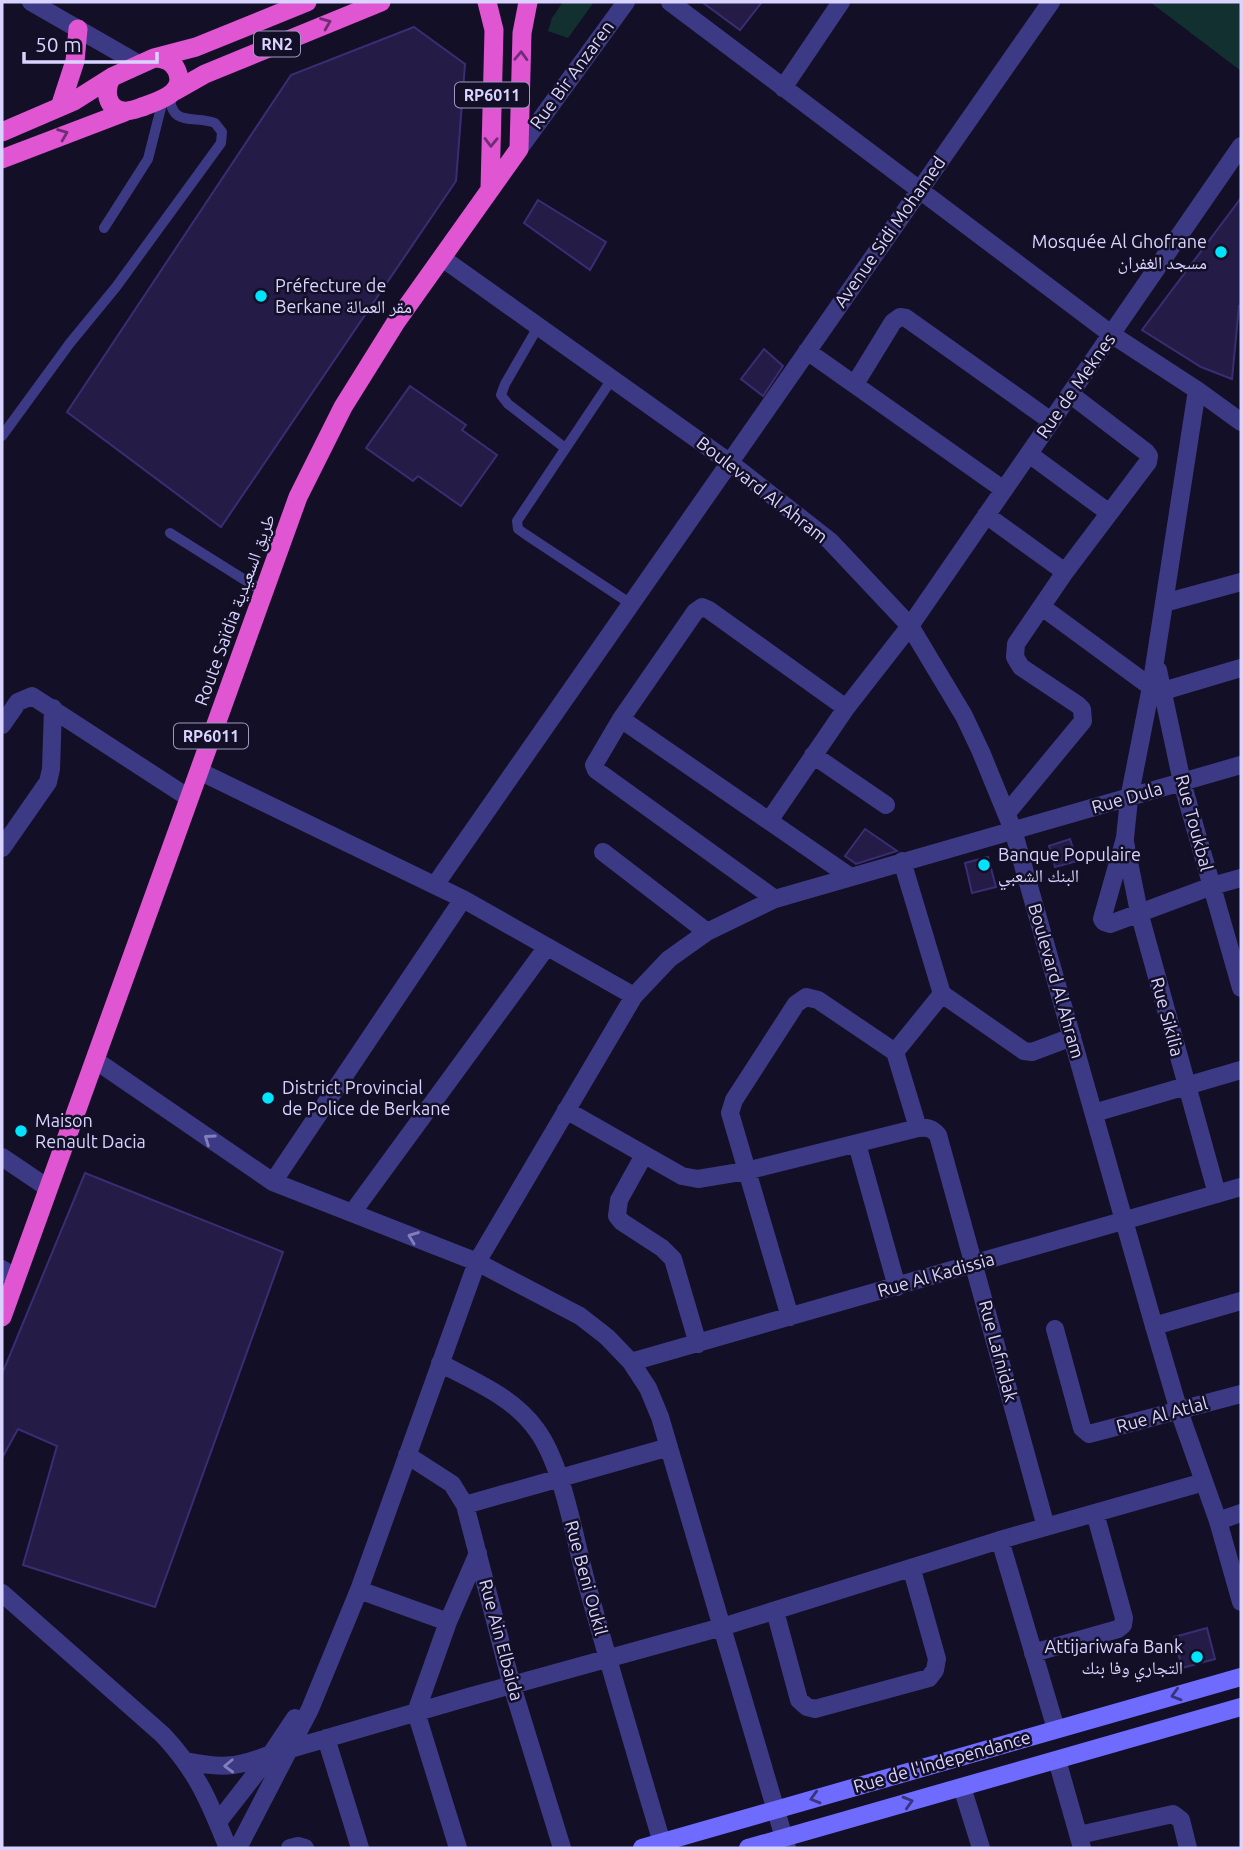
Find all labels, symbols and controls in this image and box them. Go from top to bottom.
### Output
street label: Rue Bir Anzaren [525,16,617,132]
one-way arrow [320,18,332,32]
scale bar [24,21,158,65]
text: 50 m [35,32,82,56]
road number: RN2 [254,32,300,56]
one-way arrow [513,50,529,61]
road number: RP6011 [455,82,529,108]
one-way arrow [56,128,68,142]
one-way arrow [484,137,499,148]
street label: Avenue Sidi Mohamed [830,152,949,311]
place label: Mosquée Al Ghofrane مسجد الغفران [1032,231,1207,274]
marker: Mosquée Al Ghofrane مسجد الغفران [1213,244,1229,260]
place label: Préfecture de Berkane مقر العمالة [275,275,412,317]
marker: Préfecture de Berkane مقر العمالة [253,288,269,304]
street label: Rue de Meknes [1032,329,1119,441]
street label: Boulevard Al Ahram [693,432,832,546]
street label: Route Saïdia طريق السعيدية [190,511,280,709]
road number: RP6011 [174,723,248,748]
street label: Rue Toukbal [1172,772,1218,873]
street label: Rue Dula [1089,777,1164,817]
place label: Banque Populaire البنك الشعبي [998,844,1141,891]
marker: Banque Populaire البنك الشعبي [976,857,992,873]
street label: Boulevard Al Ahram [1025,901,1089,1061]
street label: Rue Sikilia [1148,975,1188,1059]
place label: District Provincial de Police de Berkane [282,1077,450,1118]
marker: District Provincial de Police de Berkane [260,1090,276,1106]
place label: Maison Renault Dacia [35,1110,146,1151]
marker: Maison Renault Dacia [13,1123,29,1139]
one-way arrow [204,1135,217,1147]
one-way arrow [408,1232,420,1246]
street label: Rue Al Kadissia [875,1248,996,1300]
street label: Rue Lafnidak [976,1298,1022,1404]
street label: Rue Al Atlal [1114,1392,1210,1436]
street label: Rue Beni Oukil [562,1518,612,1638]
street label: Rue Ain Elbaida [476,1577,528,1703]
place label: Attijariwafa Bank التجاري وفا بنك [1045,1636,1183,1683]
marker: Attijariwafa Bank التجاري وفا بنك [1189,1649,1205,1665]
one-way arrow [1170,1687,1182,1702]
street label: Rue de l'Independance [851,1726,1033,1796]
one-way arrow [223,1758,234,1773]
one-way arrow [810,1790,822,1804]
one-way arrow [901,1796,913,1811]

